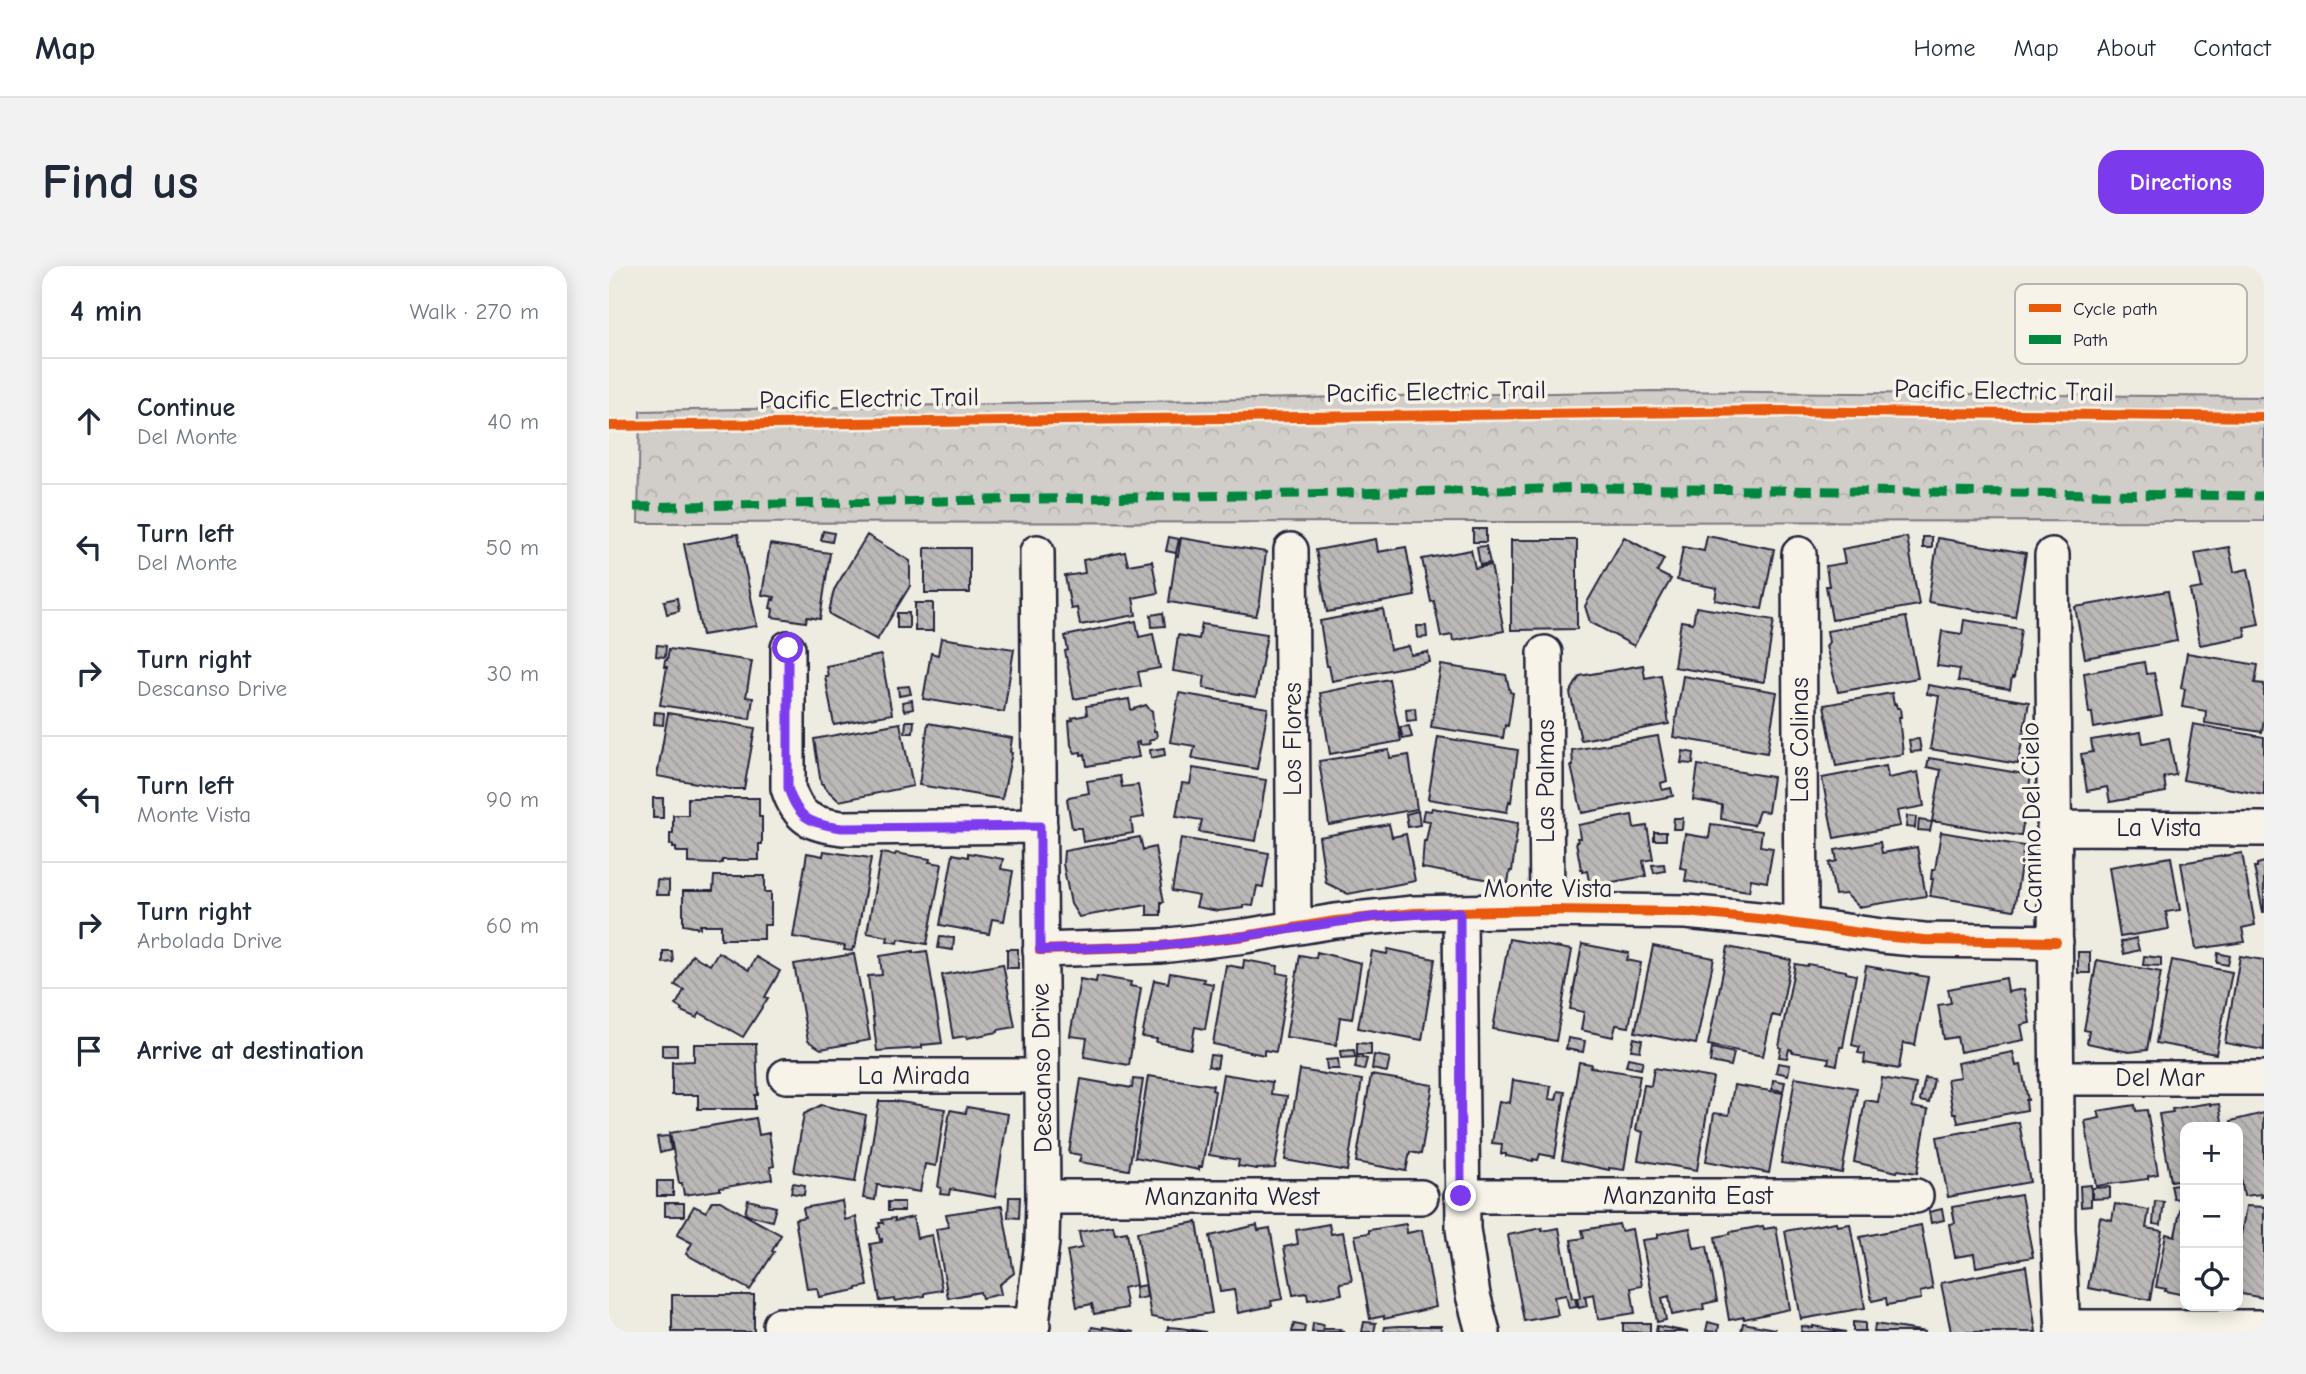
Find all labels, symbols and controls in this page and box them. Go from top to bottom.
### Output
text: Map [35,29,96,67]
text: Home [1914,34,1975,62]
text: Map [2013,34,2059,62]
text: About [2097,34,2155,62]
text: Contact [2193,34,2271,62]
button: Directions [2098,150,2264,214]
text: Find us [42,154,198,210]
legend [2015,284,2247,364]
text: 4 min [70,294,142,329]
text: Walk · 270 m [410,298,539,325]
text: Cycle path [2073,298,2158,320]
text: Path [2073,329,2108,351]
street label: Pacific Electric Trail [1894,374,2114,408]
street label: Pacific Electric Trail [1326,375,1546,409]
street label: Pacific Electric Trail [759,382,979,416]
text: Continue [137,393,235,423]
icon: ahead [70,402,108,440]
text: 40 m [487,408,539,435]
text: Del Monte [137,423,237,450]
text: Turn left [137,519,234,549]
icon: left [70,528,108,566]
text: 50 m [486,534,539,561]
text: Del Monte [137,549,237,576]
route start [772,632,803,663]
text: Turn right [137,645,251,675]
icon: right [70,654,108,692]
text: 30 m [487,660,539,687]
text: Descanso Drive [137,675,287,702]
street label: Las Colinas [1785,677,1815,803]
street label: Los Flores [1278,682,1308,796]
street label: Las Palmas [1531,719,1561,843]
street label: Camino Del Cielo [2015,722,2049,914]
text: Turn left [137,771,234,801]
icon: left [70,780,108,818]
text: 90 m [486,786,539,813]
text: Monte Vista [137,801,251,828]
street label: La Vista [2116,813,2202,843]
street label: Monte Vista [1483,874,1613,904]
text: Turn right [137,897,251,927]
icon: right [70,906,108,944]
text: 60 m [486,912,539,939]
text: Arbolada Drive [137,927,282,954]
street label: Descanso Drive [1026,983,1058,1153]
icon: arrive [70,1032,108,1070]
text: Arrive at destination [137,1036,364,1066]
street label: La Mirada [858,1061,970,1091]
street label: Del Mar [2115,1063,2205,1093]
map controls [2180,1122,2243,1311]
button: + [2180,1122,2243,1185]
route end [1445,1180,1476,1211]
street label: Manzanita East [1603,1181,1775,1211]
street label: Manzanita West [1145,1182,1321,1212]
button: − [2180,1185,2243,1248]
button: locate [2180,1248,2243,1311]

